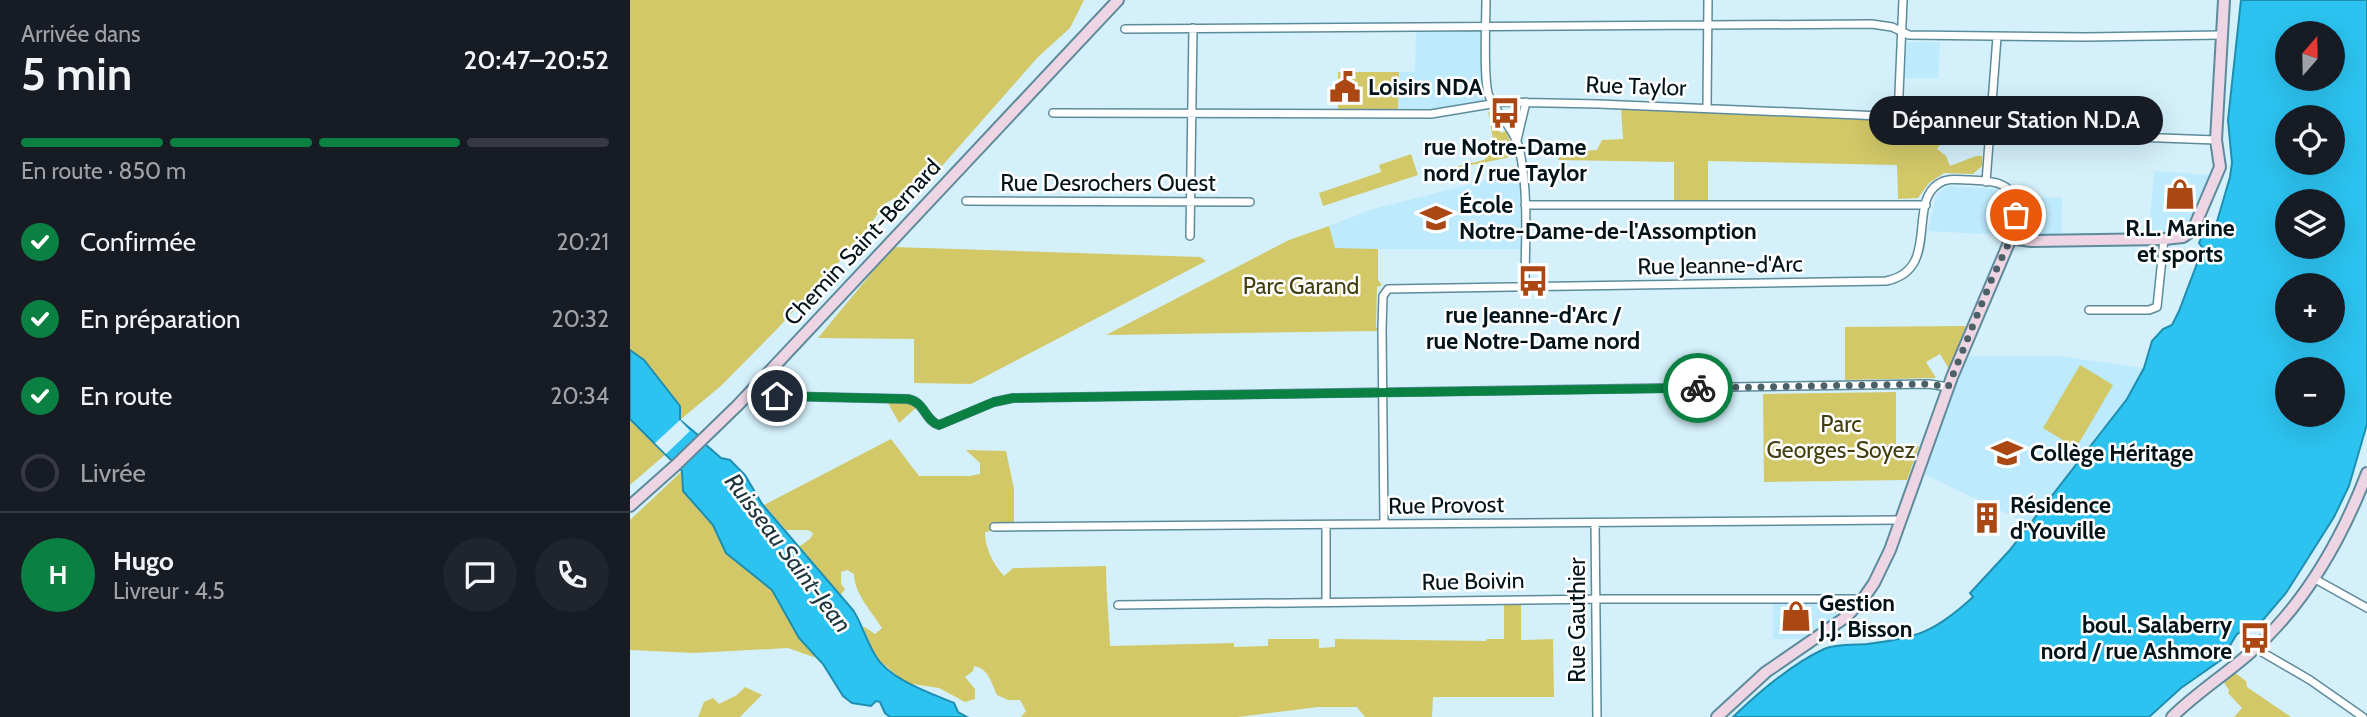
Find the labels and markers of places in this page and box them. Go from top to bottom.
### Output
public building icon: Loisirs NDA [1328,70,1362,104]
place label: Loisirs NDA [1368,73,1483,101]
bus stop icon: rue Notre-Dame nord / rue Taylor [1488,96,1522,130]
callout: Dépanneur Station N.D.A [1869,96,2163,145]
place label: rue Notre-Dame nord / rue Taylor [1423,133,1587,187]
shop icon: R.L. Marine et sports [2163,177,2197,211]
pin [1986,185,2046,245]
place label: École Notre-Dame-de-l'Assomption [1459,191,1757,245]
school or university icon: École Notre-Dame-de-l'Assomption [1419,201,1453,235]
place label: R.L. Marine et sports [2125,214,2235,268]
bus stop icon: rue Jeanne-d'Arc / rue Notre-Dame nord [1516,264,1550,298]
place label: rue Jeanne-d'Arc / rue Notre-Dame nord [1426,301,1640,355]
pin [747,366,807,426]
school or university icon: Collège Héritage [1990,436,2024,470]
place label: Collège Héritage [2030,439,2193,467]
place label: Résidence d'Youville [2010,491,2111,545]
building icon: Résidence d'Youville [1970,501,2004,535]
place label: Gestion J.J. Bisson [1818,589,1912,643]
shop icon: Gestion J.J. Bisson [1779,599,1813,633]
place label: boul. Salaberry nord / rue Ashmore [2041,611,2233,665]
bus stop icon: boul. Salaberry nord / rue Ashmore [2238,621,2272,655]

